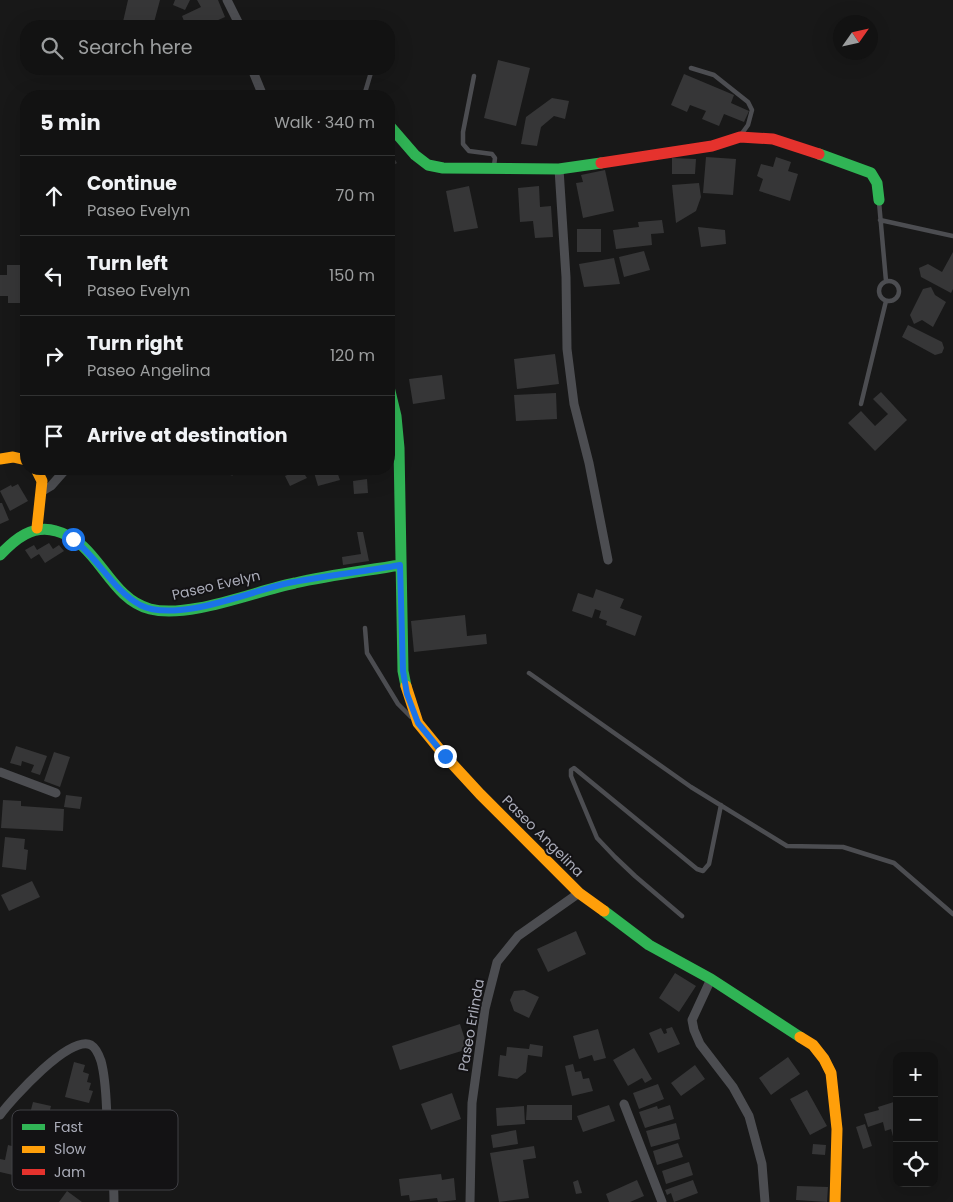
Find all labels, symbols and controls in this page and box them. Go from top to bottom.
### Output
north arrow [833,15,878,60]
search box [20,20,395,75]
icon: search [38,34,66,62]
text: Search here [78,34,192,61]
text: 5 min [40,108,101,137]
text: Walk · 340 m [274,111,375,134]
text: Continue [87,170,177,197]
icon: ahead [40,182,68,210]
text: 70 m [335,184,375,207]
text: Paseo Evelyn [87,199,190,222]
text: Turn left [87,250,168,277]
icon: left [40,262,68,290]
text: 150 m [329,264,375,287]
text: Paseo Evelyn [87,279,190,302]
text: Turn right [87,330,183,357]
icon: right [40,342,68,370]
text: 120 m [330,344,375,367]
text: Paseo Angelina [87,359,211,382]
icon: arrive [40,422,68,450]
text: Arrive at destination [87,422,288,449]
route start [62,528,85,551]
street label: Paseo Evelyn [170,565,262,605]
route end [434,745,457,768]
street label: Paseo Angelina [498,791,588,881]
street label: Paseo Erlinda [453,977,489,1073]
map controls [893,1052,938,1187]
button: + [893,1052,938,1097]
button: − [893,1097,938,1142]
legend [12,1110,178,1190]
text: Fast [54,1117,83,1137]
text: Slow [54,1139,87,1159]
button: locate [893,1142,938,1187]
text: Jam [54,1162,85,1182]

